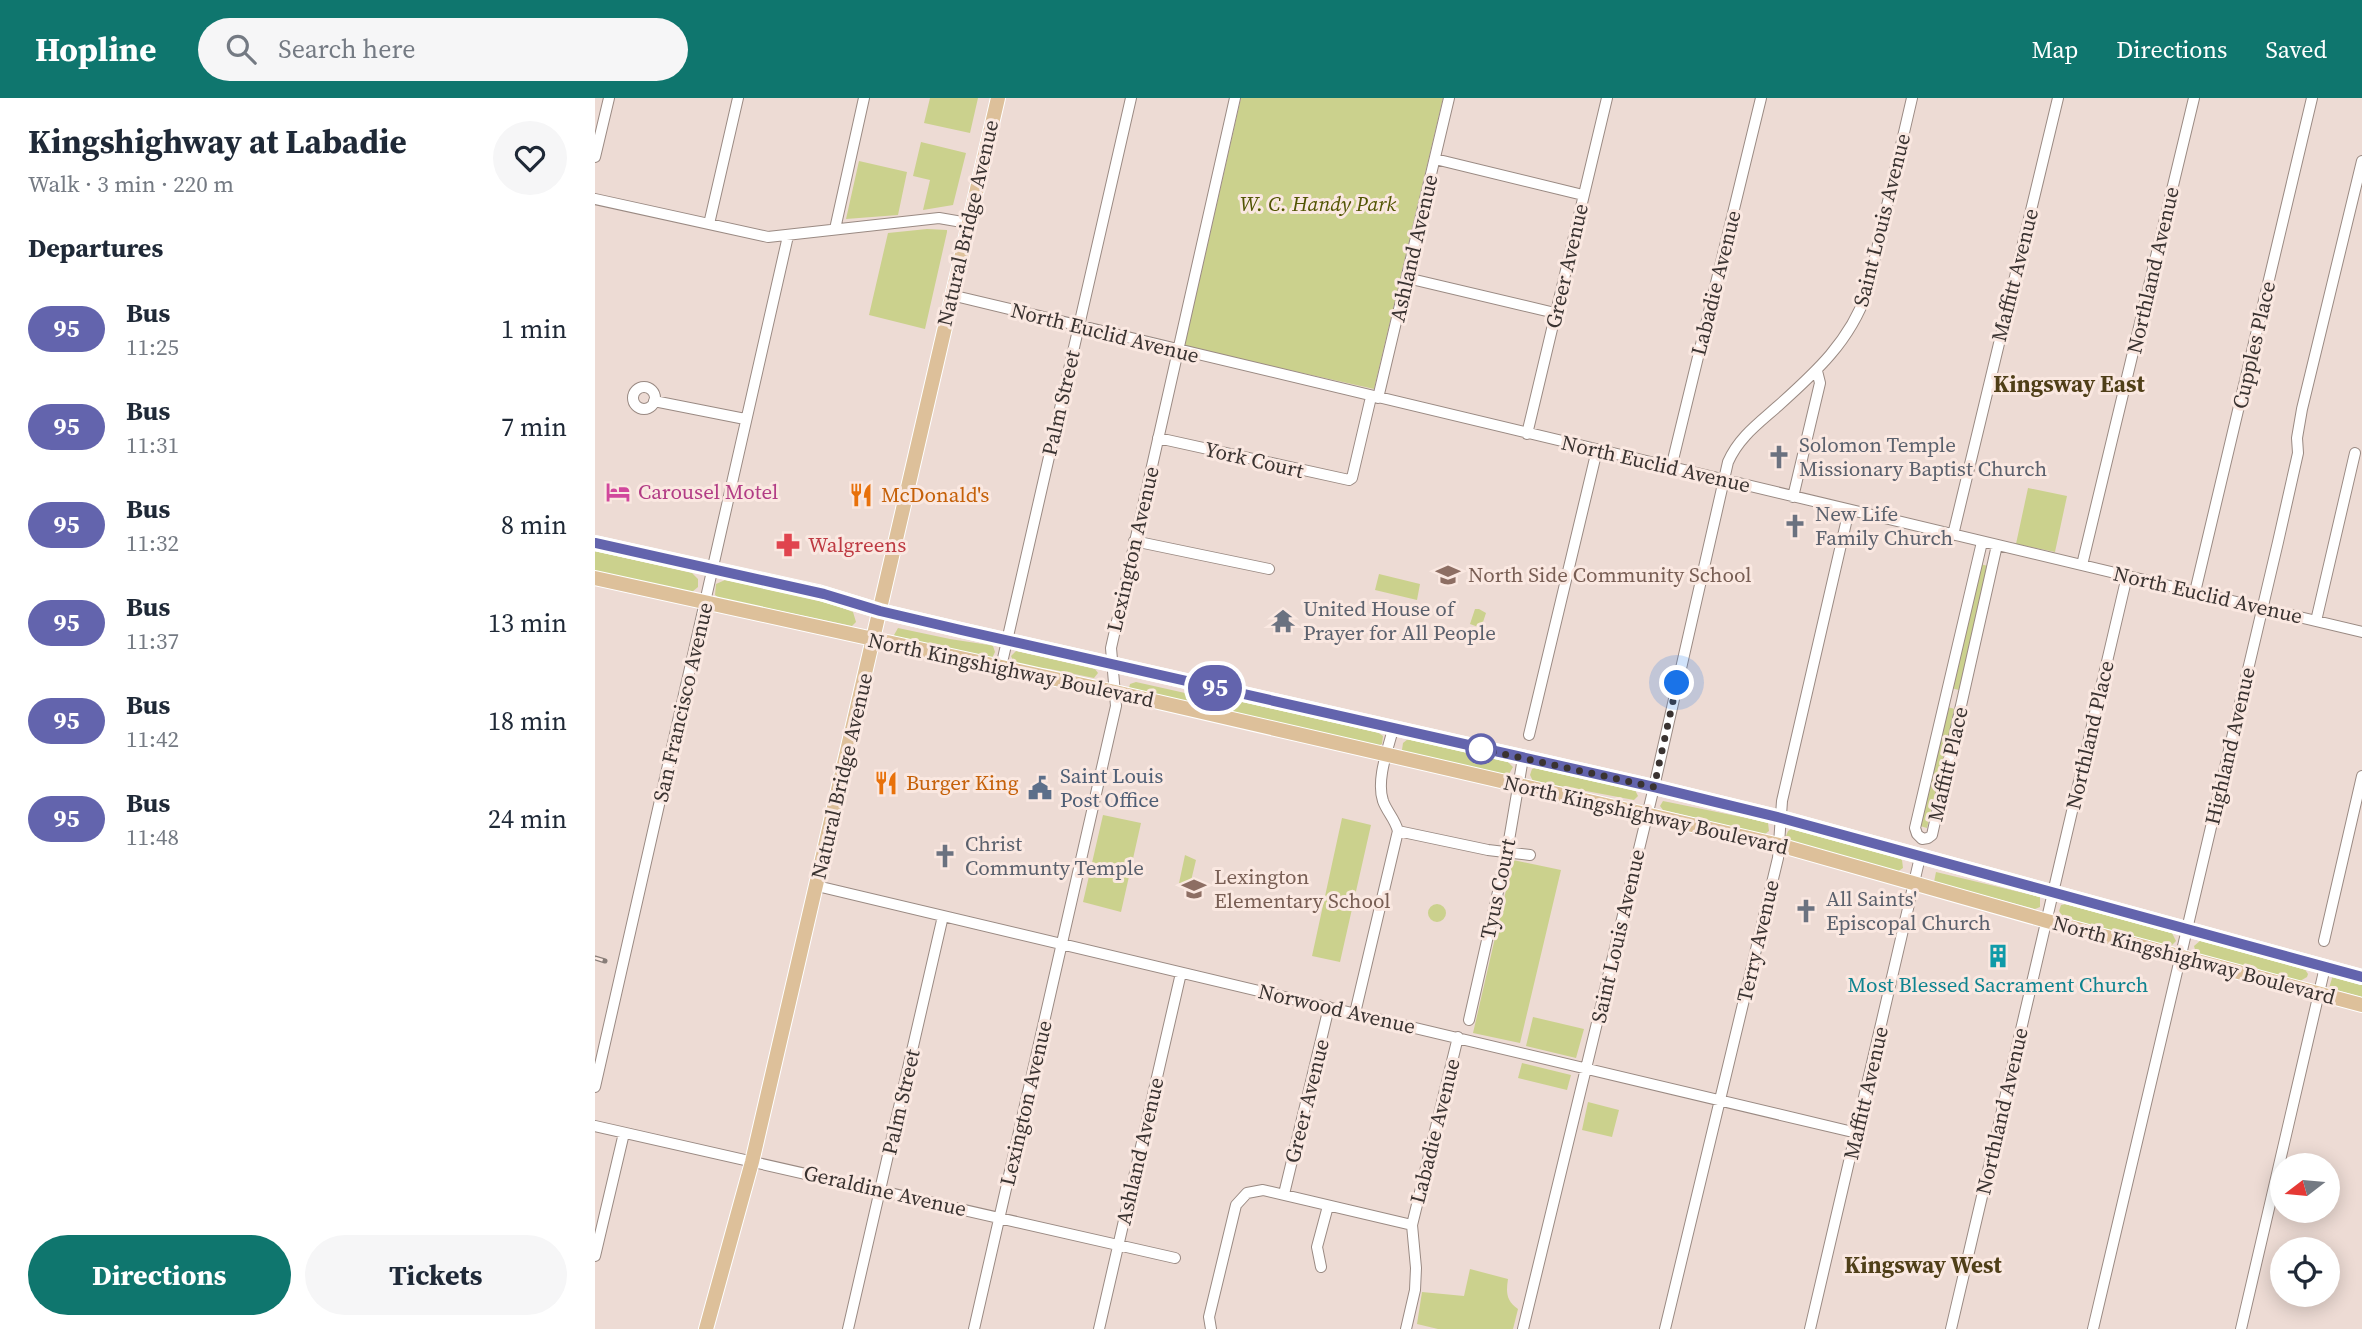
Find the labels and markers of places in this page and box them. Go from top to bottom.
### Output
place label: Solomon Temple Missionary Baptist Church [1799,430,2047,483]
church icon: Solomon Temple Missionary Baptist Church [1765,443,1793,471]
place label: Carousel Motel [638,477,778,506]
hotel icon: Carousel Motel [604,478,632,506]
place label: McDonald's [881,480,989,509]
restaurant icon: McDonald's [847,481,875,509]
place label: New Life Family Church [1815,499,1953,552]
church icon: New Life Family Church [1781,512,1809,540]
place label: Walgreens [808,530,906,559]
pharmacy icon: Walgreens [774,531,802,559]
place label: North Side Community School [1468,560,1752,589]
school or university icon: North Side Community School [1434,561,1462,589]
place label: United House of Prayer for All People [1303,594,1496,647]
temple icon: United House of Prayer for All People [1269,607,1297,635]
unlabelled marker [1466,734,1496,764]
place label: Saint Louis Post Office [1060,761,1164,814]
place label: Burger King [906,768,1019,797]
restaurant icon: Burger King [872,769,900,797]
public building icon: Saint Louis Post Office [1026,774,1054,802]
place label: Christ Communty Temple [965,829,1144,882]
church icon: Christ Communty Temple [931,842,959,870]
place label: Lexington Elementary School [1214,862,1391,915]
school or university icon: Lexington Elementary School [1180,875,1208,903]
place label: All Saints' Episcopal Church [1826,884,1991,937]
church icon: All Saints' Episcopal Church [1792,897,1820,925]
building icon: Most Blessed Sacrament Church [1984,942,2012,970]
place label: Most Blessed Sacrament Church [1848,970,2148,999]

